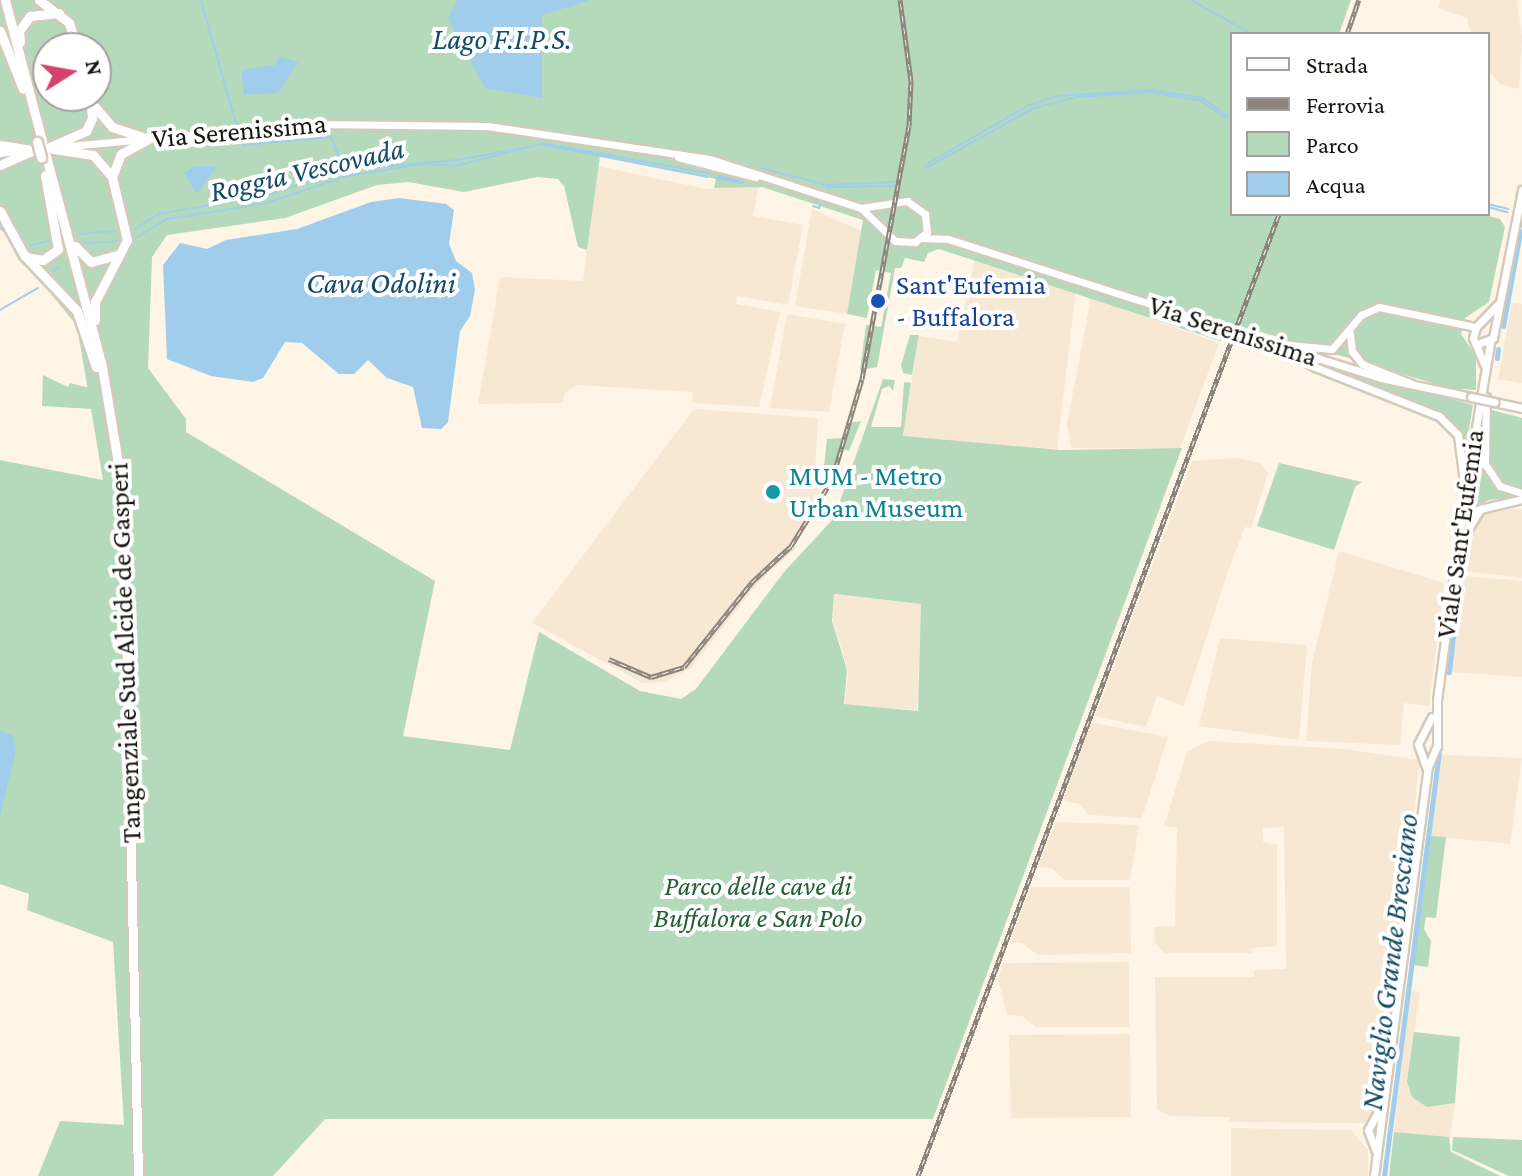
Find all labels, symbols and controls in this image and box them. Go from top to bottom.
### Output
water label: Lago F.I.P.S. [432,21,572,57]
north arrow [32,32,112,112]
legend [1230,32,1490,216]
text: Strada [1306,51,1368,78]
text: N [80,58,108,77]
text: Ferrovia [1306,91,1385,118]
street label: Via Serenissima [150,107,328,155]
water label: Roggia Vescovada [206,130,408,210]
text: Parco [1306,131,1359,158]
text: Acqua [1306,171,1366,198]
water label: Cava Odolini [306,265,456,301]
place label: Sant'Eufemia - Buffalora [896,268,1046,334]
street label: Via Serenissima [1144,288,1322,374]
marker: Sant'Eufemia - Buffalora [867,290,889,312]
street label: Viale Sant'Eufemia [1429,427,1491,641]
place label: MUM - Metro Urban Museum [789,459,963,525]
street label: Tangenziale Sud Alcide de Gasperi [102,462,148,844]
marker: MUM - Metro Urban Museum [764,483,782,501]
water label: Naviglio Grande Bresciano [1354,812,1426,1112]
park label: Parco delle cave di Buffalora e San Polo [654,869,862,935]

